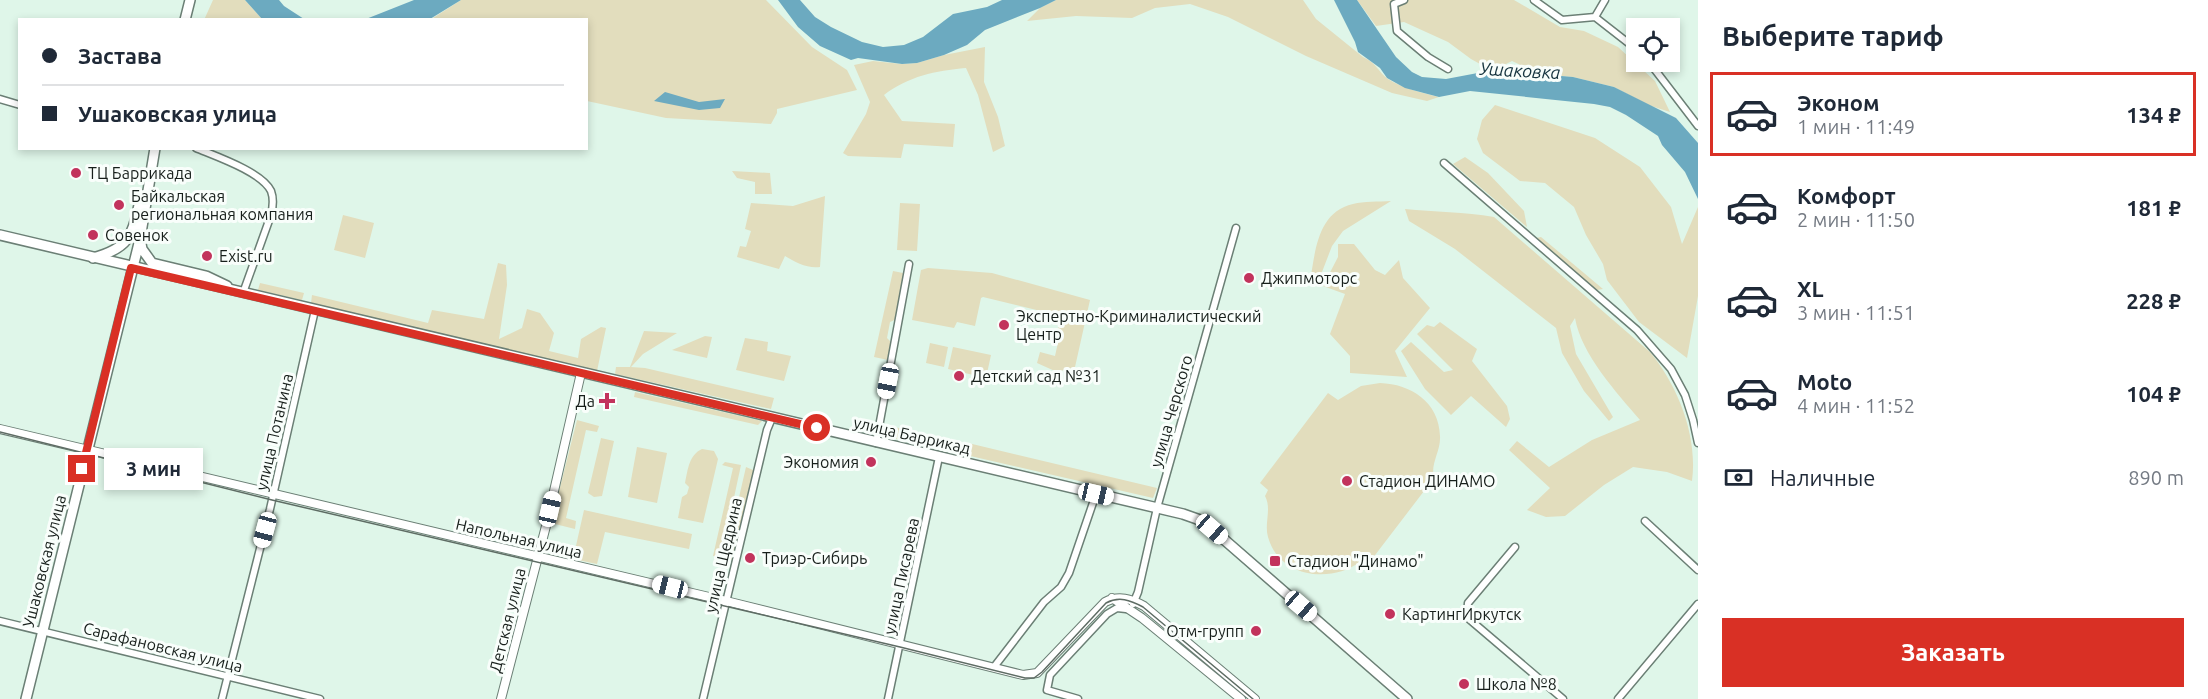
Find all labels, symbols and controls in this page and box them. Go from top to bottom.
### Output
map controls [1626,18,1680,72]
button: locate [1626,18,1680,72]
text: Выберите тариф [1722,21,1944,51]
text: Застава [78,43,162,68]
water label: Ушаковка [1478,58,1561,82]
icon: car [1725,87,1779,141]
text: Эконом [1797,90,1879,115]
text: Ушаковская улица [78,101,277,126]
text: 134 ₽ [2126,102,2181,127]
text: 1 мин · 11:49 [1797,115,1915,138]
place label: ТЦ Баррикада [88,164,192,182]
marker: ТЦ Баррикада [69,166,83,180]
icon: car [1725,180,1779,234]
text: Комфорт [1797,183,1896,208]
place label: Байкальская региональная компания [131,187,313,223]
text: 181 ₽ [2126,195,2181,220]
marker: Байкальская региональная компания [112,198,126,212]
text: 2 мин · 11:50 [1797,208,1915,231]
place label: Совенок [105,226,169,244]
marker: Совенок [86,228,100,242]
place label: Exist.ru [219,247,273,265]
marker: Exist.ru [200,249,214,263]
place label: Джипмоторс [1261,269,1358,287]
marker: Джипмоторс [1242,271,1256,285]
icon: car [1725,273,1779,327]
text: XL [1797,276,1824,301]
text: 228 ₽ [2126,288,2181,313]
text: 3 мин · 11:51 [1797,301,1915,324]
place label: Экспертно-Криминалистический Центр [1016,307,1261,343]
marker: Экспертно-Криминалистический Центр [997,318,1011,332]
street label: улица Черского [1146,353,1196,469]
car [876,362,900,400]
icon: car [1725,366,1779,420]
place label: Детский сад №31 [971,367,1101,385]
marker: Детский сад №31 [952,369,966,383]
text: Moto [1797,369,1852,394]
street label: улица Потанина [252,372,296,492]
text: 104 ₽ [2126,381,2181,406]
place label: Да [576,392,595,410]
marker: Да [600,394,614,408]
text: 4 мин · 11:52 [1797,394,1915,417]
street label: улица Баррикад [852,413,972,457]
route start [803,414,830,441]
callout: 3 мин [103,448,202,490]
place label: Экономия [783,453,859,471]
route end [68,455,95,482]
marker: Экономия [864,455,878,469]
text: 3 мин [126,457,181,480]
icon: cash [1722,461,1755,494]
text: Наличные [1770,465,1875,490]
text: 890 m [2128,466,2184,489]
place label: Стадион ДИНАМО [1359,472,1496,490]
marker: Стадион ДИНАМО [1340,474,1354,488]
car [1076,481,1116,507]
car [537,489,563,529]
street label: Ушаковская улица [19,493,69,629]
street label: улица Щедрина [701,496,745,614]
car [252,510,278,550]
car [1193,510,1231,548]
street label: Напольная улица [454,515,584,561]
street label: улица Писарева [880,516,922,636]
place label: Триэр-Сибирь [762,549,867,567]
marker: Триэр-Сибирь [743,551,757,565]
place label: Стадион "Динамо" [1287,552,1424,570]
marker: Стадион "Динамо" [1268,554,1282,568]
street label: Детская улица [485,566,529,674]
car [650,574,690,600]
car [1282,587,1320,625]
place label: КартингИркутск [1402,605,1522,623]
marker: КартингИркутск [1383,607,1397,621]
street label: Сарафановская улица [82,618,244,676]
button: Заказать [1722,618,2184,687]
place label: Отм-групп [1166,622,1244,640]
marker: Отм-групп [1249,624,1263,638]
place label: Школа №8 [1476,675,1557,693]
marker: Школа №8 [1457,677,1471,691]

